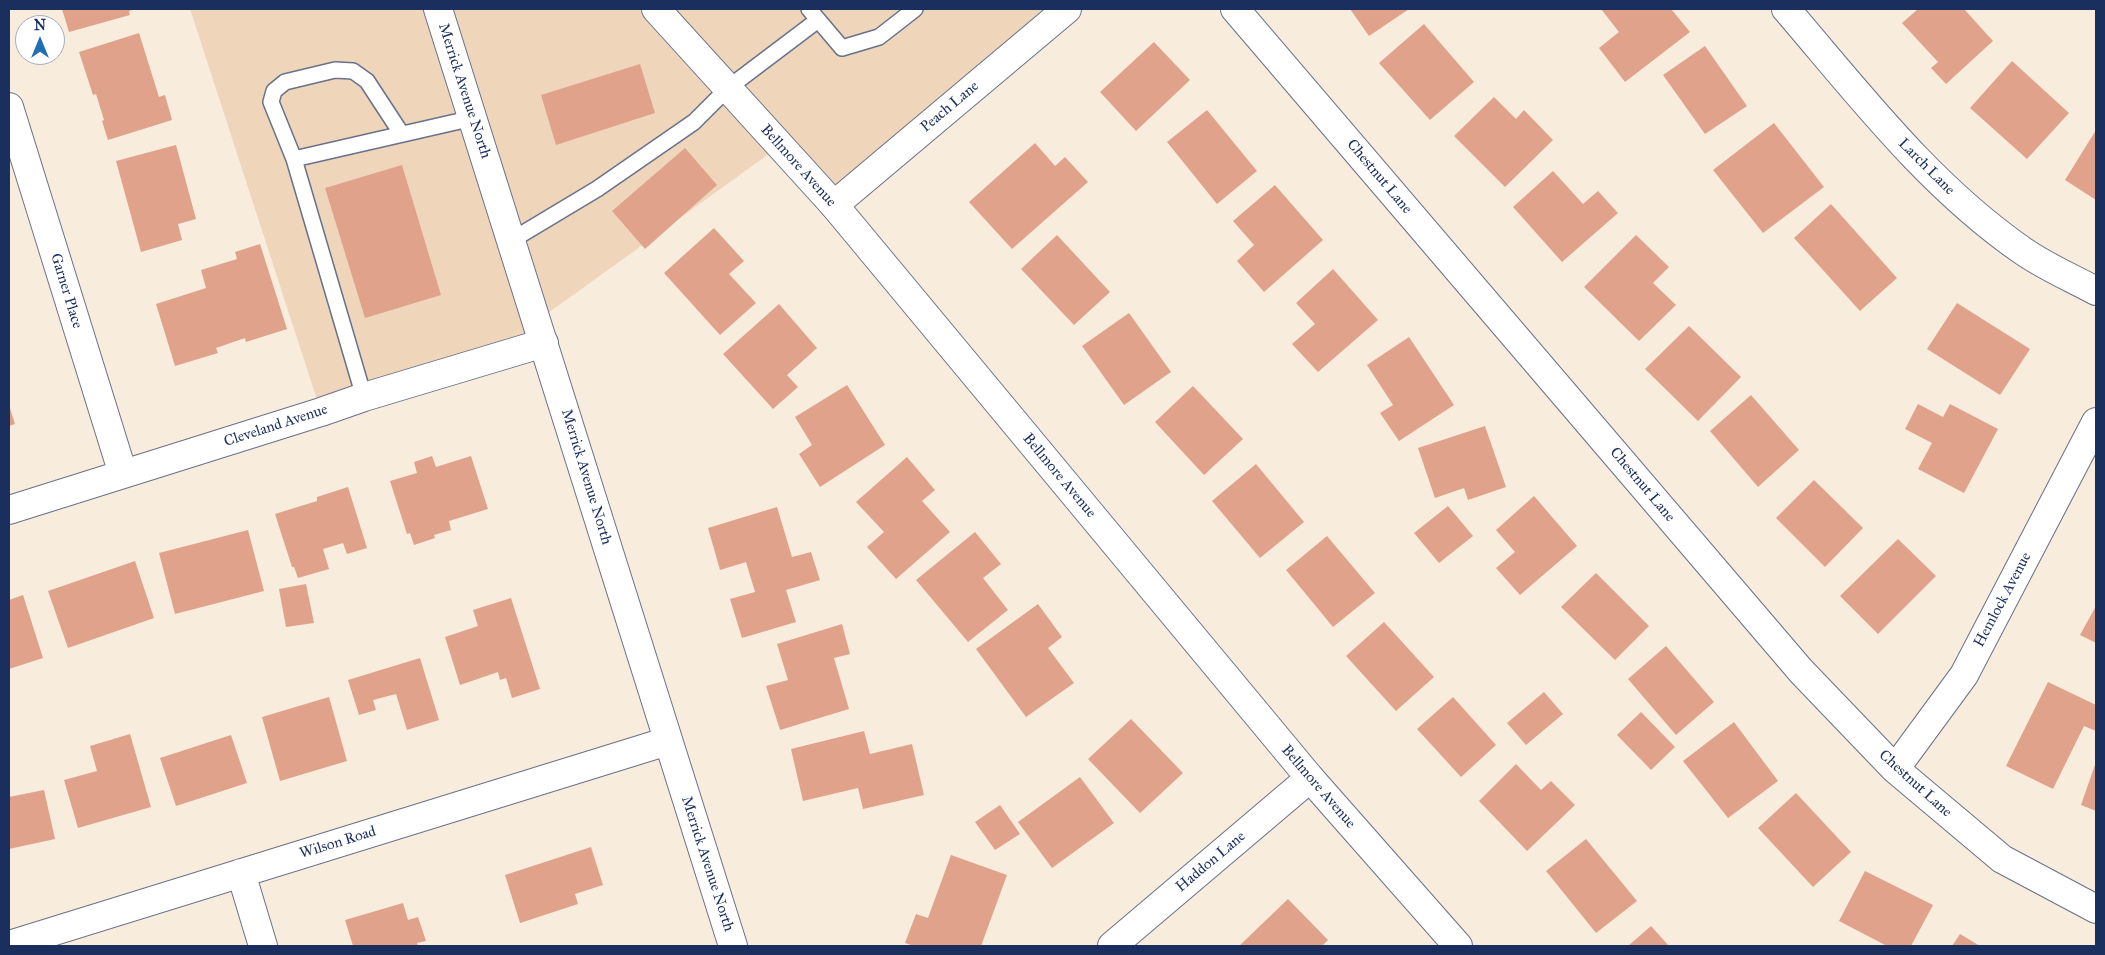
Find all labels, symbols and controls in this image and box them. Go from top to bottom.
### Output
north arrow [15,15,65,65]
text: N [34,17,46,34]
street label: Merrick Avenue North [434,21,494,161]
street label: Peach Lane [917,77,983,137]
street label: Bellmore Avenue [756,121,840,211]
street label: Larch Lane [1894,135,1958,199]
street label: Chestnut Lane [1343,136,1415,218]
street label: Garner Place [46,251,86,331]
street label: Cleveland Avenue [222,401,330,451]
street label: Merrick Avenue North [557,407,615,547]
street label: Bellmore Avenue [1019,430,1099,522]
street label: Chestnut Lane [1606,444,1678,526]
street label: Hemlock Avenue [1970,549,2036,651]
street label: Bellmore Avenue [1277,742,1359,832]
street label: Chestnut Lane [1875,747,1955,821]
street label: Merrick Avenue North [677,794,737,934]
street label: Wilson Road [298,823,378,863]
street label: Haddon Lane [1173,828,1249,896]

